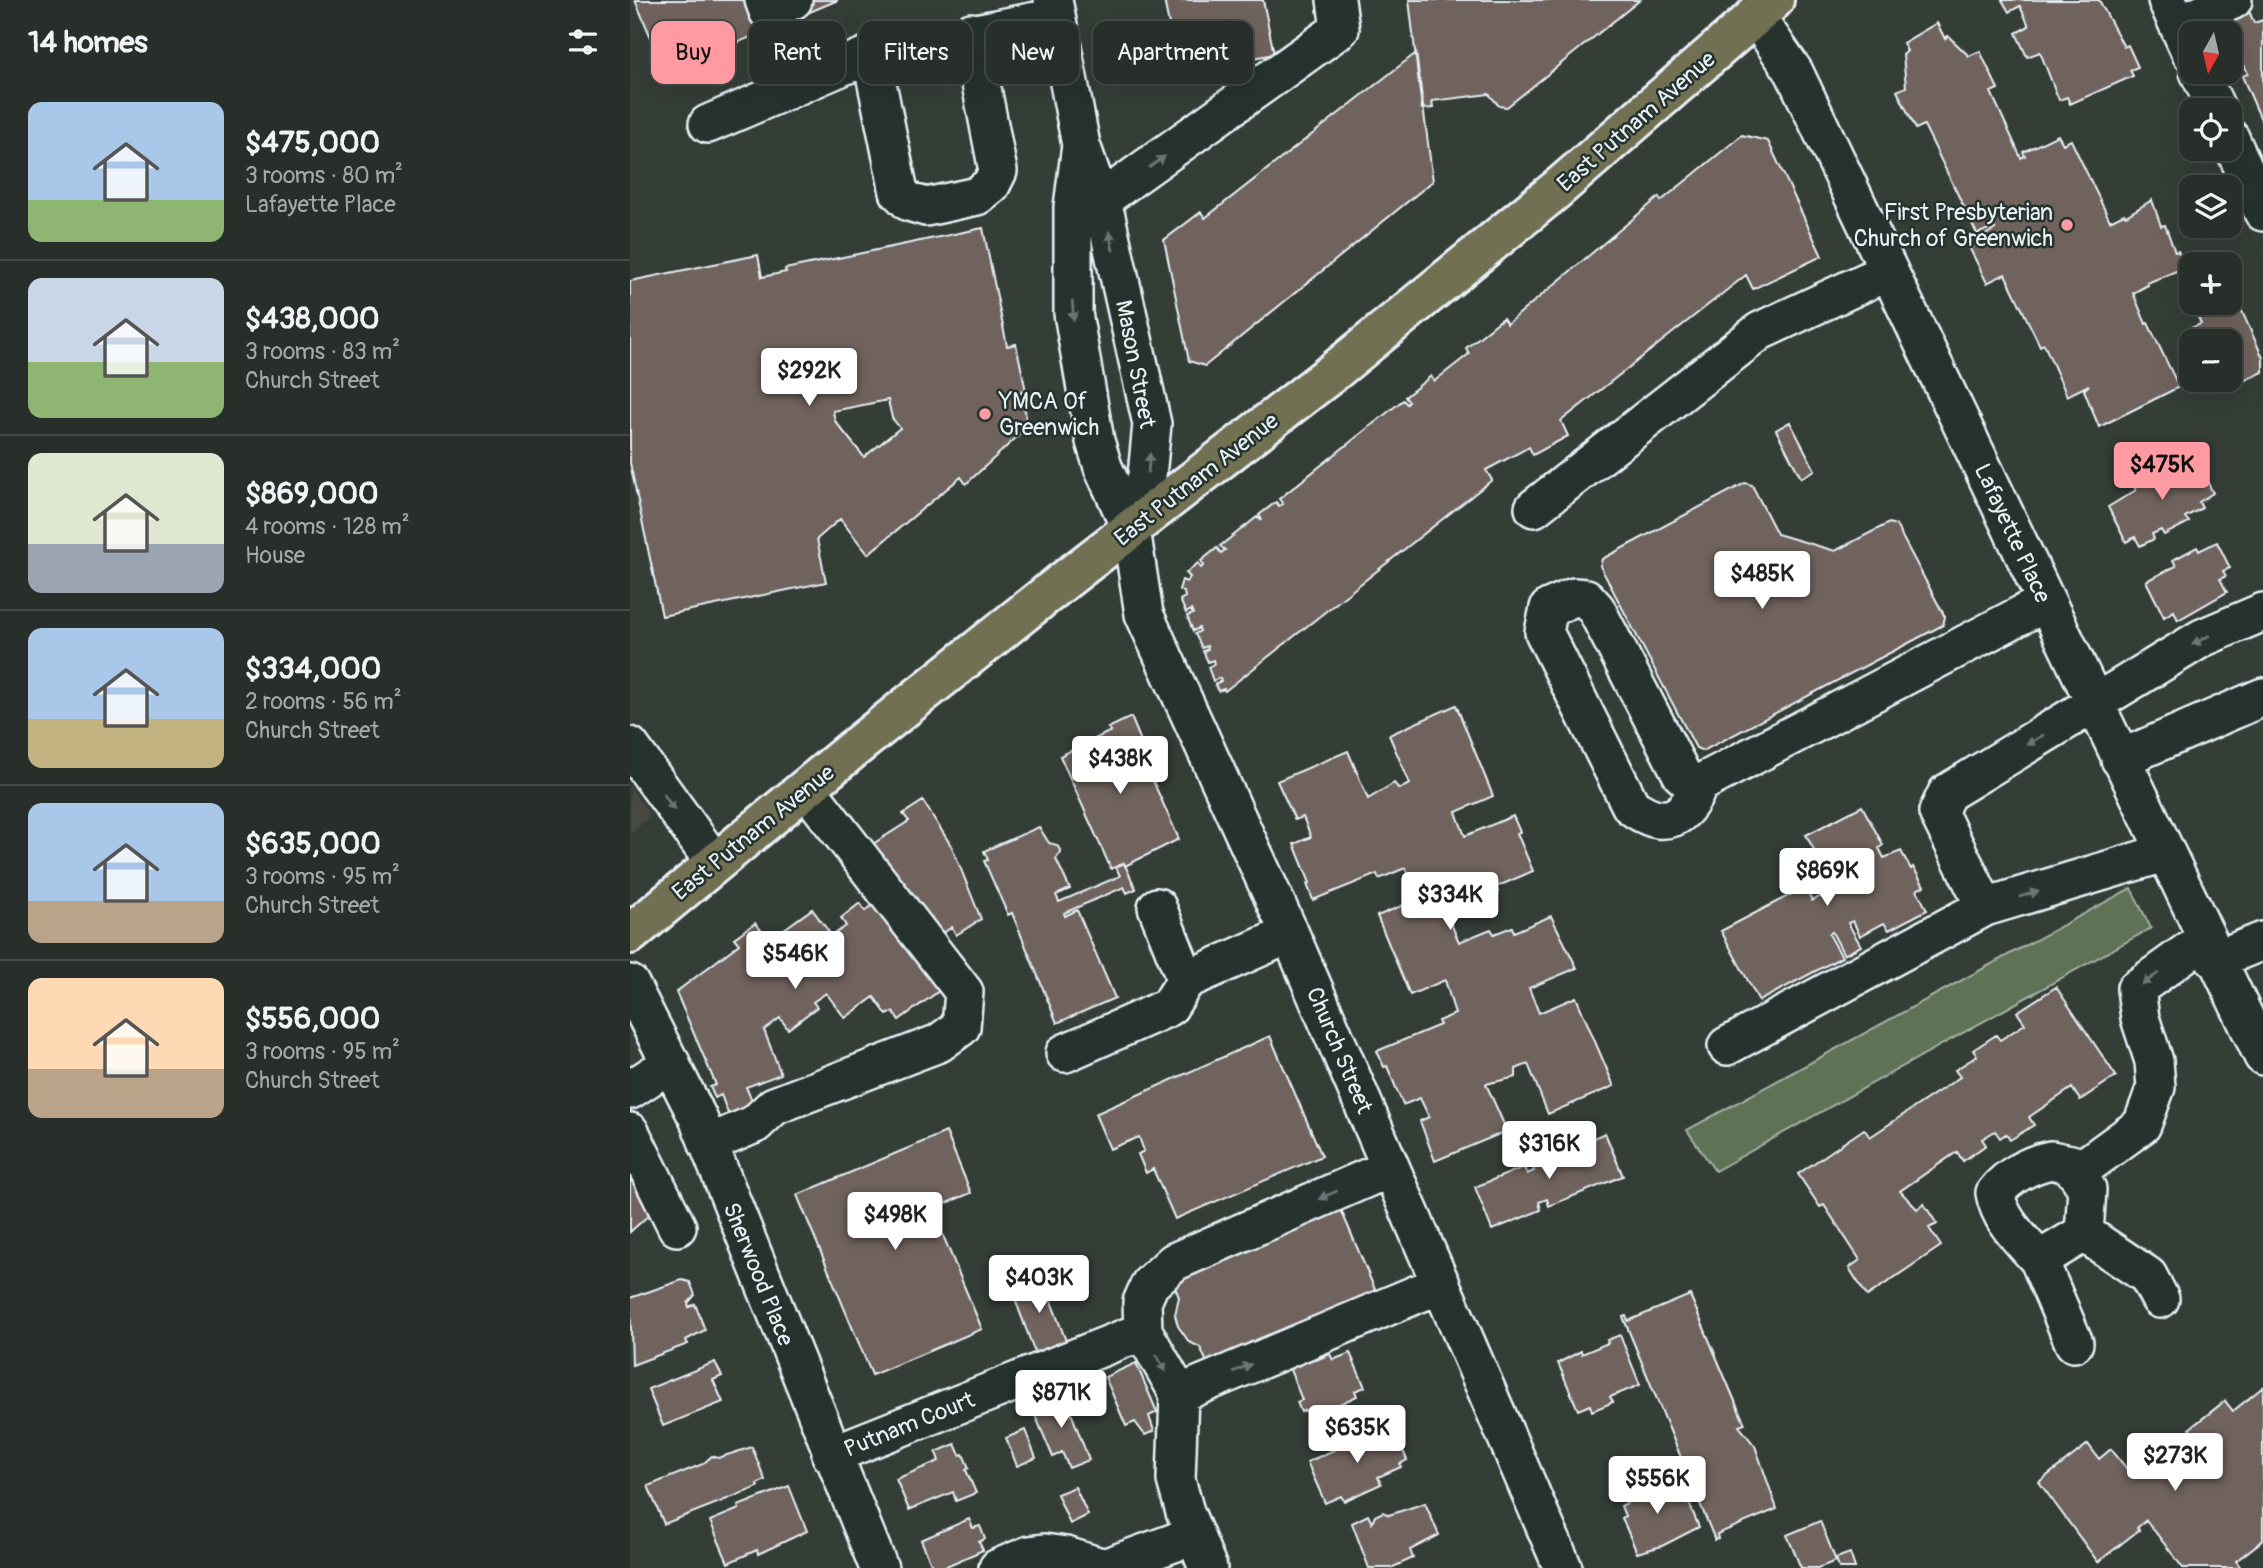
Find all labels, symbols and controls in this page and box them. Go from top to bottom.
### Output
chip: Buy [651,21,735,84]
chip: Rent [749,21,845,84]
chip: Filters [859,21,972,84]
chip: New [986,21,1079,84]
chip: Apartment [1093,21,1253,84]
north arrow [2179,21,2242,84]
map controls [2179,21,2242,392]
icon: filters [564,23,602,61]
text: 14 homes [28,24,148,61]
street label: East Putnam Avenue [1551,44,1722,198]
button: locate [2179,98,2242,161]
text: $475,000 [245,124,380,161]
icon: home [84,130,168,214]
one-way arrow [1148,155,1166,169]
text: 3 rooms · 80 m² [245,161,403,190]
button: layers [2179,175,2242,238]
text: Lafayette Place [245,190,396,219]
place label: First Presbyterian Church of Greenwich [1854,198,2053,253]
marker: First Presbyterian Church of Greenwich [2059,217,2075,233]
one-way arrow [1106,230,1117,252]
button: + [2179,252,2242,315]
street label: Mason Street [1109,297,1162,431]
text: $438,000 [245,300,380,337]
one-way arrow [1068,300,1079,322]
icon: home [84,306,168,390]
button: − [2179,329,2242,392]
text: 3 rooms · 83 m² [245,337,400,366]
pin: $292K [760,348,858,408]
text: $292K [777,356,841,385]
text: Church Street [245,366,380,395]
place label: YMCA Of Greenwich [998,387,1099,442]
marker: YMCA Of Greenwich [977,406,993,422]
street label: East Putnam Avenue [1108,406,1285,553]
pin: $475K [2113,442,2211,502]
text: $475K [2130,450,2194,479]
one-way arrow [1143,452,1154,474]
street label: Lafayette Place [1968,459,2058,608]
text: $869,000 [245,475,378,512]
icon: home [84,481,168,565]
text: 4 rooms · 128 m² [245,512,410,541]
text: House [245,541,305,570]
pin: $485K [1713,552,1811,611]
text: $485K [1730,559,1794,588]
one-way arrow [2191,634,2211,646]
text: $334,000 [245,650,381,687]
icon: home [84,656,168,740]
text: 2 rooms · 56 m² [245,687,402,716]
text: Church Street [245,716,380,745]
one-way arrow [2026,733,2045,746]
pin: $438K [1071,736,1169,796]
text: $438K [1088,744,1152,773]
street label: East Putnam Avenue [666,758,841,907]
one-way arrow [662,793,676,811]
text: $635,000 [245,825,381,862]
icon: home [84,831,168,915]
pin: $869K [1778,848,1876,908]
text: $869K [1795,856,1859,885]
text: 3 rooms · 95 m² [245,862,400,891]
pin: $334K [1401,872,1499,932]
text: $334K [1417,880,1483,909]
one-way arrow [2019,888,2040,899]
text: Church Street [245,891,380,920]
pin: $546K [746,932,844,991]
text: $546K [762,939,828,968]
one-way arrow [2141,972,2159,986]
street label: Church Street [1300,983,1379,1118]
text: $556,000 [245,1000,380,1037]
icon: home [84,1006,168,1090]
text: 3 rooms · 95 m² [245,1037,400,1066]
text: Church Street [245,1066,380,1095]
pin: $316K [1500,1122,1598,1181]
text: $316K [1518,1129,1580,1158]
one-way arrow [1318,1189,1338,1201]
pin: $498K [846,1192,944,1252]
street label: Sherwood Place [717,1198,801,1351]
text: $498K [863,1200,927,1229]
pin: $403K [990,1256,1088,1315]
text: $403K [1005,1263,1073,1292]
one-way arrow [1155,1353,1167,1372]
one-way arrow [1232,1362,1252,1374]
pin: $871K [1012,1370,1110,1430]
text: $871K [1031,1378,1091,1407]
street label: Putnam Court [840,1385,979,1464]
pin: $635K [1308,1406,1406,1465]
text: $635K [1324,1413,1390,1442]
pin: $273K [2126,1434,2224,1493]
text: $273K [2143,1441,2207,1470]
pin: $556K [1608,1456,1706,1516]
text: $556K [1625,1464,1689,1493]

